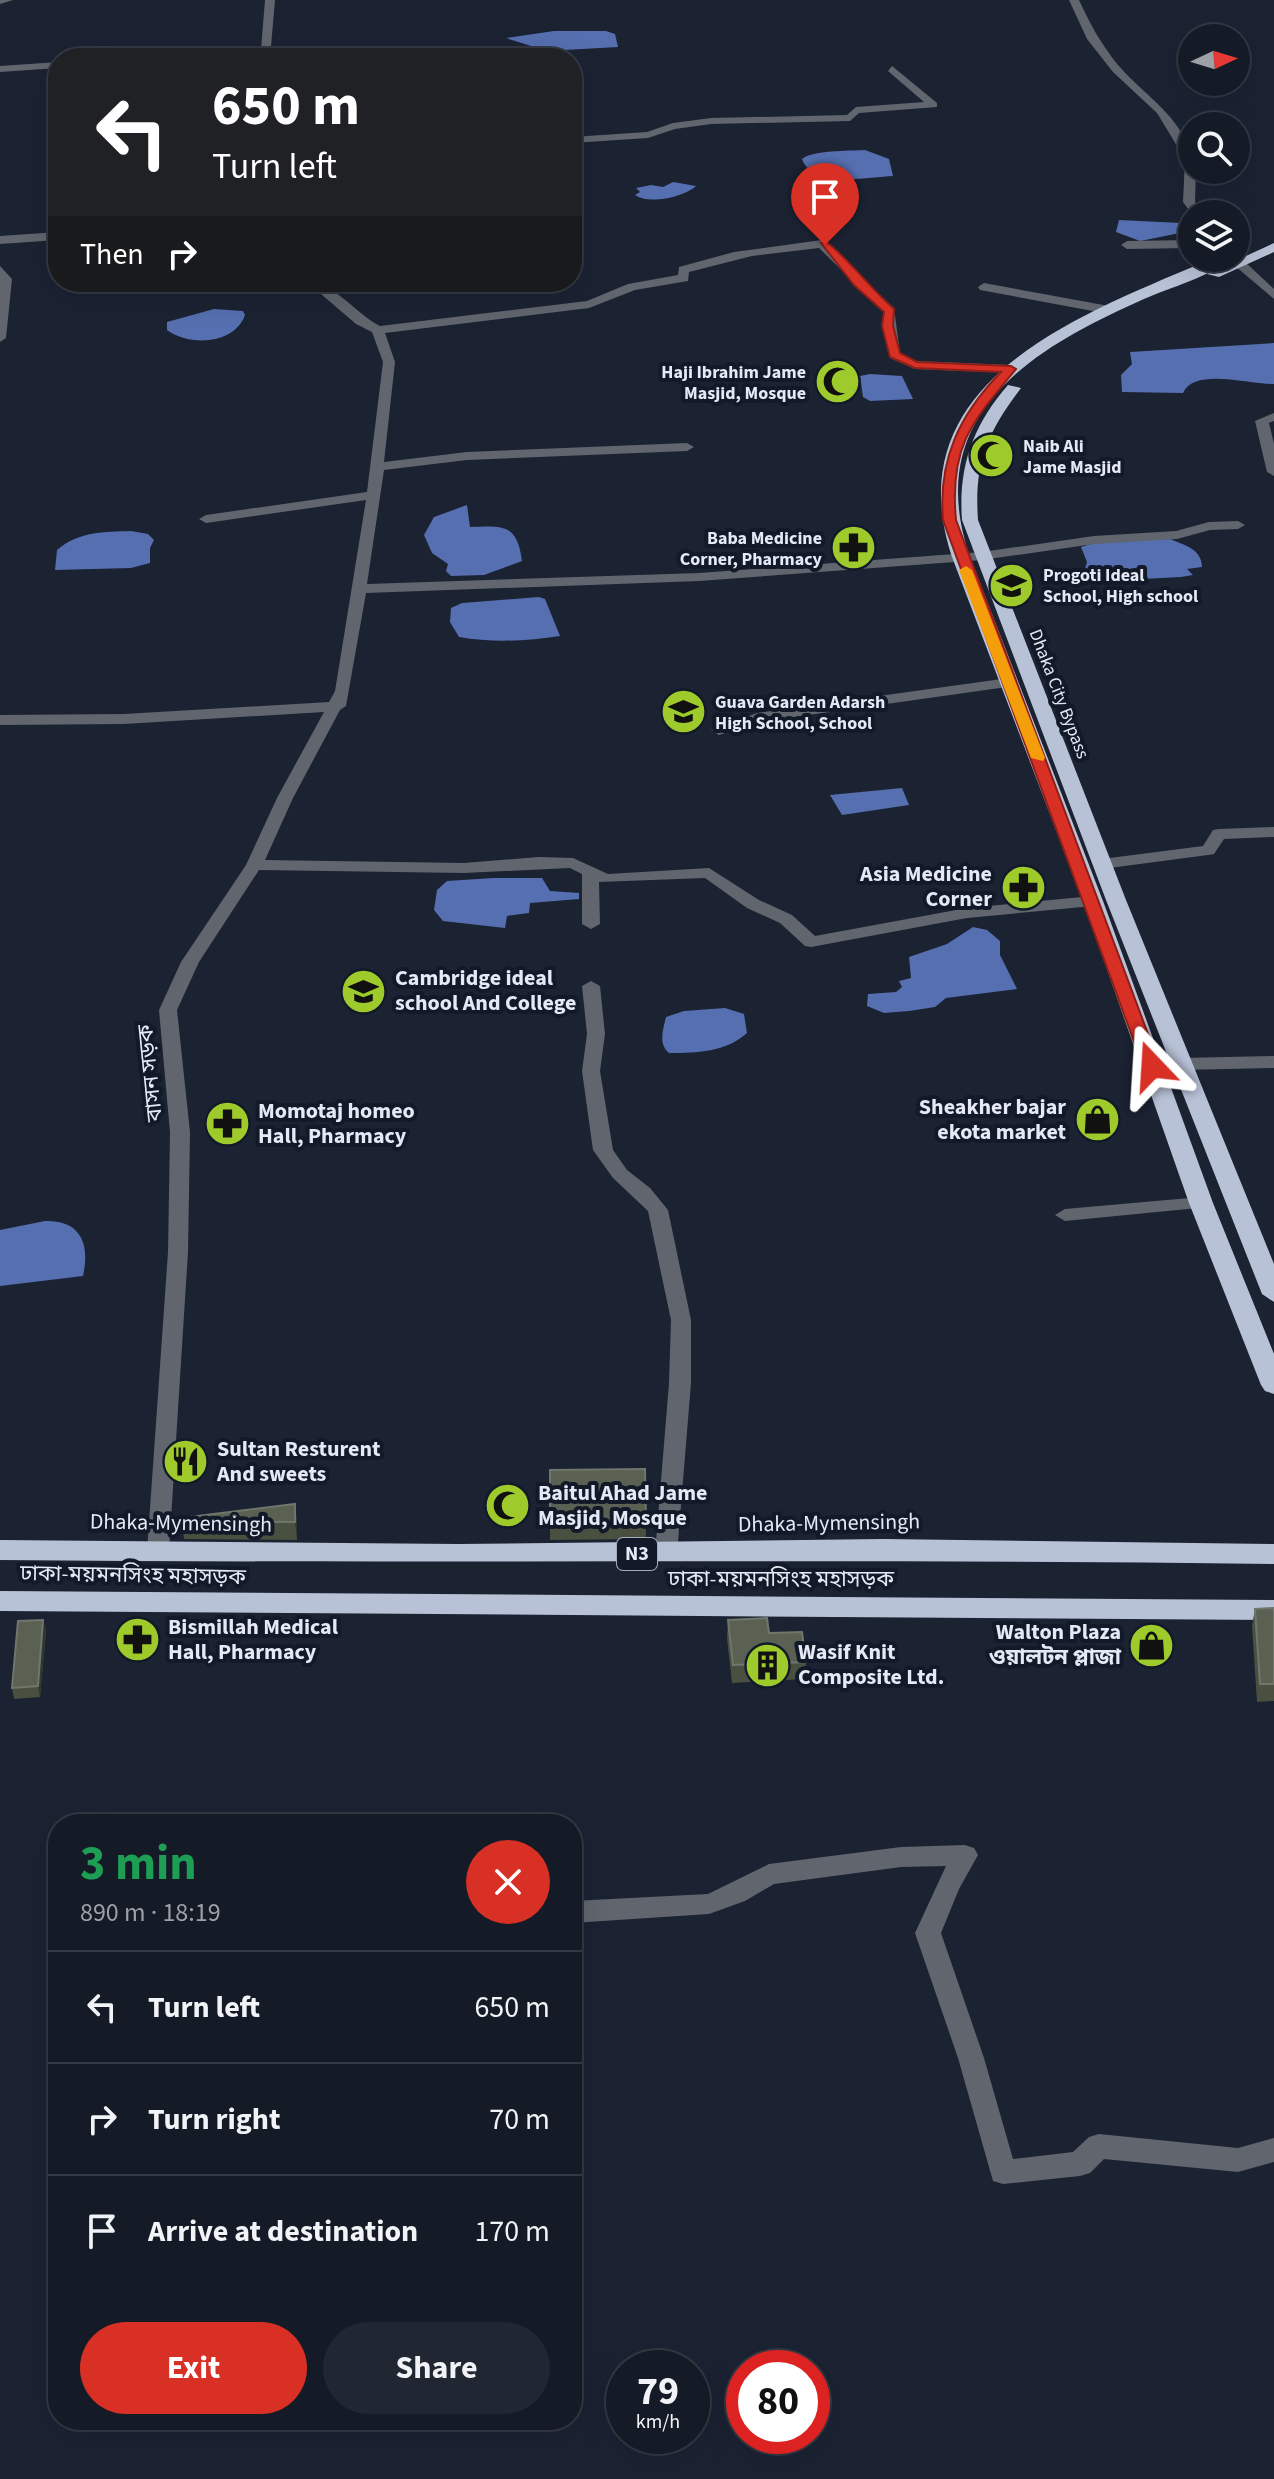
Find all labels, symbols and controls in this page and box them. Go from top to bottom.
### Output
north arrow [1178,24,1250,96]
map controls [1178,24,1250,272]
text: 650 m [212,67,360,146]
icon: left [80,80,184,184]
button: search [1178,112,1250,184]
text: Turn left [212,141,337,192]
pin [791,163,859,245]
icon: arrive [803,175,847,219]
button: layers [1178,200,1250,272]
icon: right [160,232,204,276]
text: Then [80,233,144,276]
mosque icon: Haji Ibrahim Jame Masjid, Mosque [813,358,861,406]
place label: Haji Ibrahim Jame Masjid, Mosque [661,360,806,406]
mosque icon: Naib Ali Jame Masjid [968,432,1016,480]
place label: Naib Ali Jame Masjid [1023,434,1121,480]
pharmacy icon: Baba Medicine Corner, Pharmacy [829,524,877,572]
place label: Baba Medicine Corner, Pharmacy [680,526,823,572]
school or university icon: Progoti Ideal School, High school [988,561,1036,609]
place label: Progoti Ideal School, High school [1043,563,1198,609]
street label: Dhaka City Bypass [1023,626,1095,762]
school or university icon: Guava Garden Adarsh High School, School [660,688,708,736]
place label: Guava Garden Adarsh High School, School [715,690,885,736]
place label: Asia Medicine Corner [859,858,992,915]
pharmacy icon: Asia Medicine Corner [999,863,1047,911]
place label: Cambridge ideal school And College [395,962,576,1019]
school or university icon: Cambridge ideal school And College [340,967,388,1015]
street label: বাসন সড়ক [129,1023,171,1124]
position arrow [1110,1024,1194,1108]
place label: Sheakher bajar ekota market [919,1091,1067,1148]
place label: Momotaj homeo Hall, Pharmacy [258,1095,415,1152]
shop icon: Sheakher bajar ekota market [1073,1096,1121,1144]
pharmacy icon: Momotaj homeo Hall, Pharmacy [203,1100,251,1148]
place label: Sultan Resturent And sweets [216,1433,381,1490]
restaurant icon: Sultan Resturent And sweets [162,1438,210,1486]
place label: Baitul Ahad Jame Masjid, Mosque [538,1477,707,1534]
mosque icon: Baitul Ahad Jame Masjid, Mosque [483,1482,531,1530]
street label: Dhaka-Mymensingh [90,1505,272,1541]
street label: Dhaka-Mymensingh [738,1505,920,1541]
road number: N3 [617,1538,657,1570]
street label: ঢাকা-ময়মনসিংহ মহাসড়ক [19,1557,246,1593]
street label: ঢাকা-ময়মনসিংহ মহাসড়ক [667,1563,894,1595]
place label: Bismillah Medical Hall, Pharmacy [168,1611,339,1668]
pharmacy icon: Bismillah Medical Hall, Pharmacy [113,1616,161,1664]
place label: Walton Plaza ওয়ালটন প্লাজা [989,1616,1122,1673]
shop icon: Walton Plaza ওয়ালটন প্লাজা [1128,1621,1176,1669]
place label: Wasif Knit Composite Ltd. [798,1636,944,1693]
building icon: Wasif Knit Composite Ltd. [743,1641,791,1689]
text: 3 min [80,1830,197,1898]
button: close [466,1840,550,1924]
text: 890 m · 18:19 [80,1894,221,1931]
icon: left [80,1985,124,2029]
text: Turn left [148,1986,260,2029]
text: 650 m [474,1986,550,2029]
icon: right [80,2097,124,2141]
text: Turn right [148,2098,280,2141]
text: 70 m [489,2098,550,2141]
icon: arrive [80,2209,124,2253]
text: Arrive at destination [148,2210,418,2253]
text: 170 m [474,2210,550,2253]
button: Exit [80,2322,307,2414]
button: Share [323,2322,550,2414]
speed limit sign: 80 [726,2350,830,2454]
text: 79 [637,2363,679,2420]
text: km/h [636,2408,680,2436]

